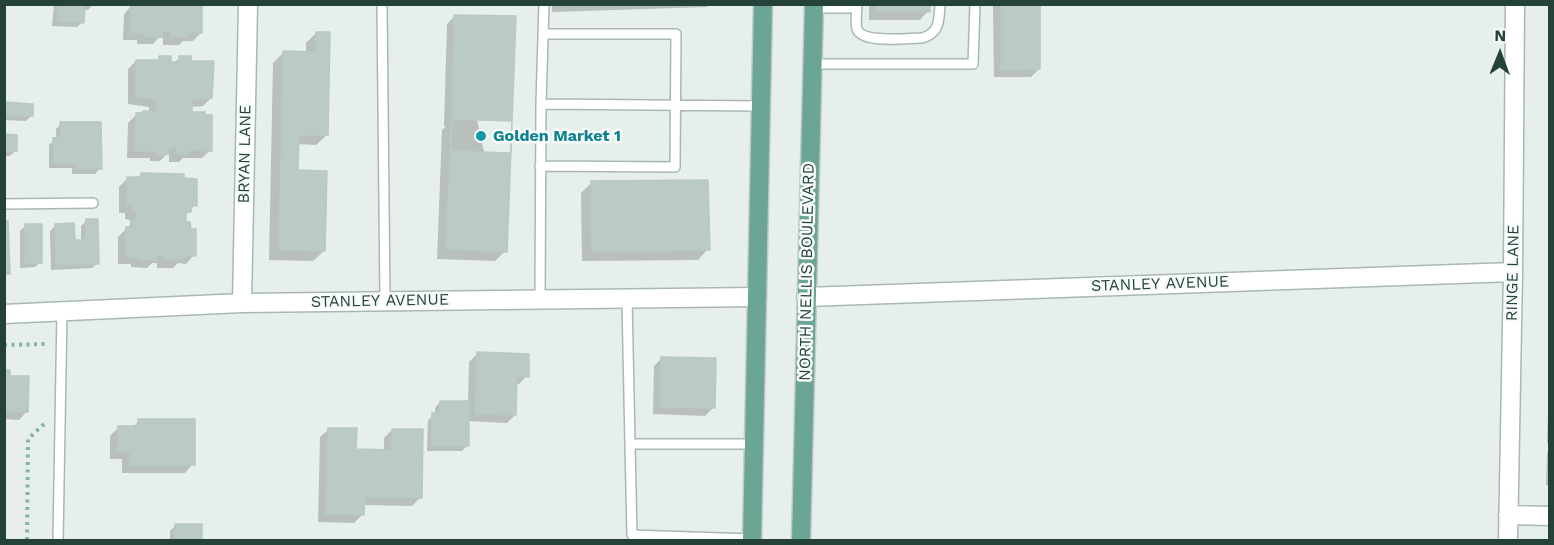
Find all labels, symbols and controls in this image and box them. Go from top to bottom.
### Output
north arrow [1470,24,1530,84]
text: N [1494,26,1506,45]
street label: BRYAN LANE [235,104,255,204]
place label: Golden Market 1 [493,126,621,146]
marker: Golden Market 1 [474,129,488,143]
street label: NORTH NELLIS BOULEVARD [795,163,819,381]
street label: RINGE LANE [1503,225,1523,321]
street label: STANLEY AVENUE [1091,272,1229,296]
street label: STANLEY AVENUE [311,290,449,312]

